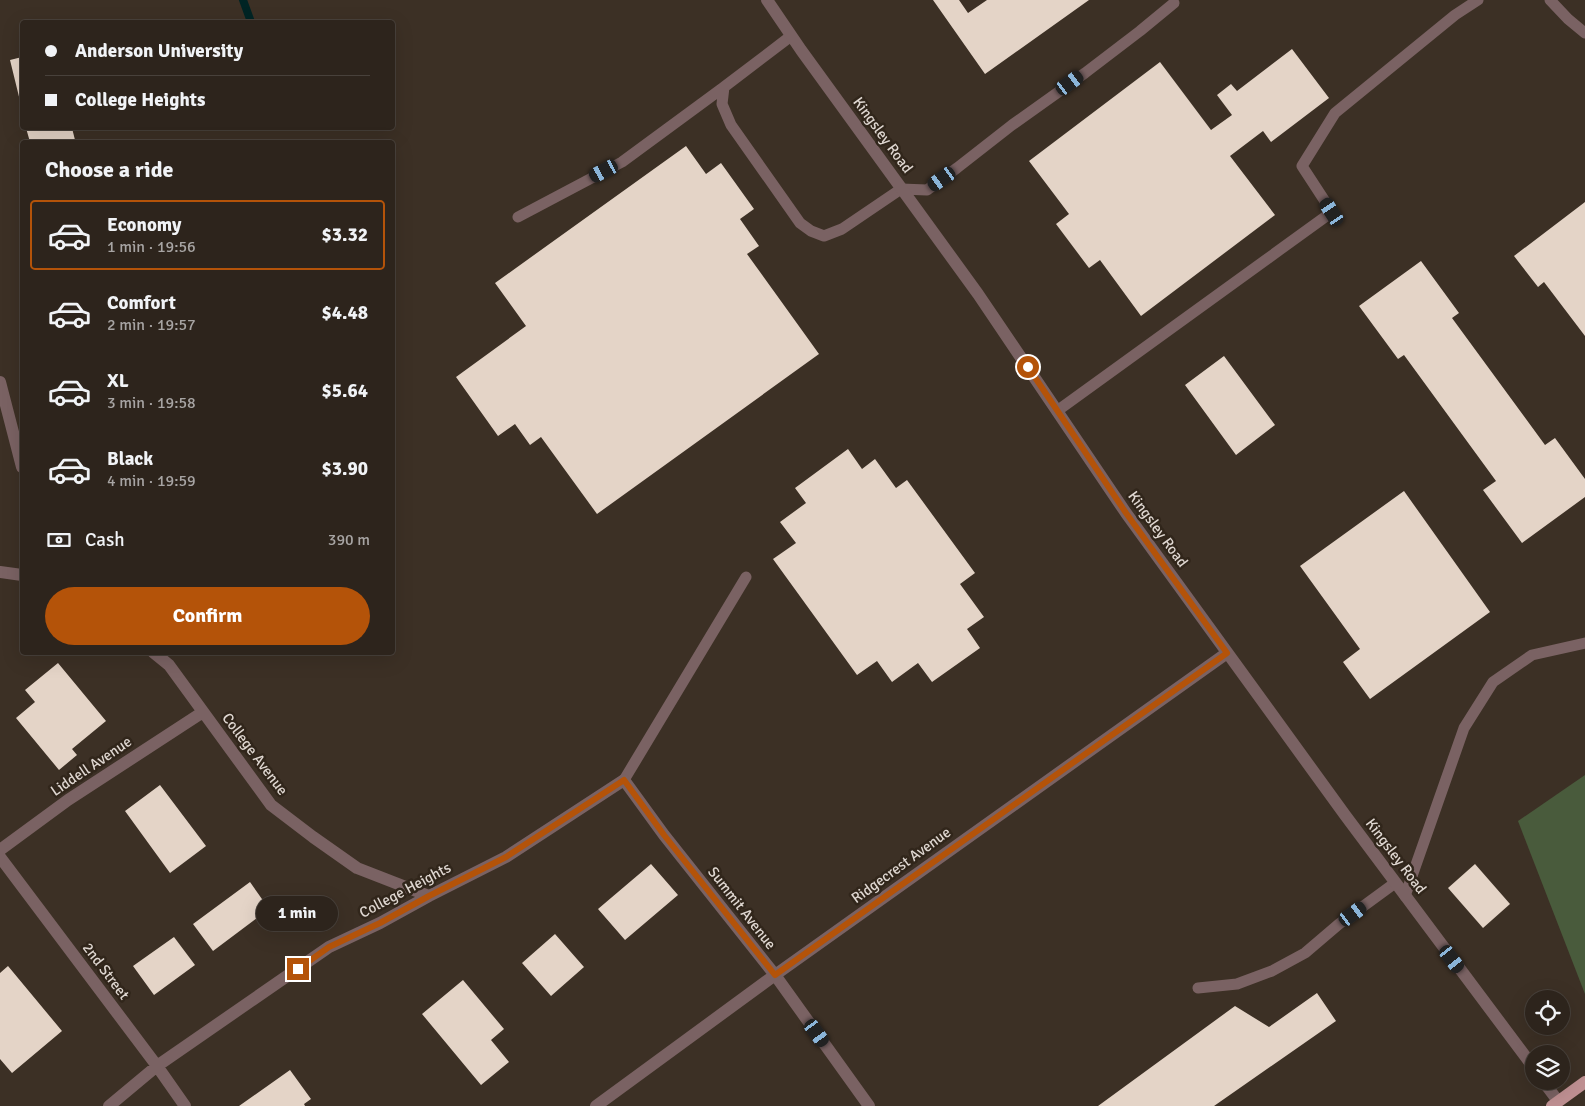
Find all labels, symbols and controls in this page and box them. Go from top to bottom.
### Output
text: Anderson University [75,39,243,63]
car [1053,68,1086,98]
text: College Heights [75,88,205,112]
street label: Kingsley Road [849,93,917,177]
text: Choose a ride [45,156,173,183]
car [587,157,620,185]
car [925,164,958,194]
car [1317,195,1346,229]
icon: car [47,213,92,258]
text: Economy [107,213,181,237]
text: $3.32 [322,223,368,247]
text: 1 min · 19:56 [107,237,196,257]
icon: car [47,291,92,336]
text: Comfort [107,291,176,315]
text: $4.48 [322,301,368,325]
text: 2 min · 19:57 [107,315,196,335]
route start [1017,356,1039,378]
icon: car [47,369,92,414]
text: XL [107,369,129,393]
text: $5.64 [322,379,368,403]
text: 3 min · 19:58 [107,393,196,413]
icon: car [47,447,92,492]
text: Black [107,447,153,471]
text: $3.90 [322,457,368,481]
text: 4 min · 19:59 [107,471,196,491]
street label: Kingsley Road [1124,487,1192,571]
icon: cash [45,526,73,554]
text: Cash [85,528,125,552]
text: 390 m [328,530,370,550]
button: Confirm [45,587,370,645]
street label: College Avenue [218,709,292,799]
street label: Liddell Avenue [47,732,135,800]
street label: Kingsley Road [1362,815,1430,897]
street label: Ridgecrest Avenue [848,823,954,907]
street label: College Heights [356,858,454,922]
street label: Summit Avenue [704,863,780,953]
callout: 1 min [257,896,339,932]
car [1336,899,1369,929]
text: 1 min [278,903,316,923]
street label: 2nd Street [79,939,133,1003]
car [1436,943,1467,975]
route end [287,958,309,980]
map controls [1525,990,1570,1090]
button: locate [1525,990,1570,1035]
car [802,1016,831,1050]
button: layers [1525,1045,1570,1090]

